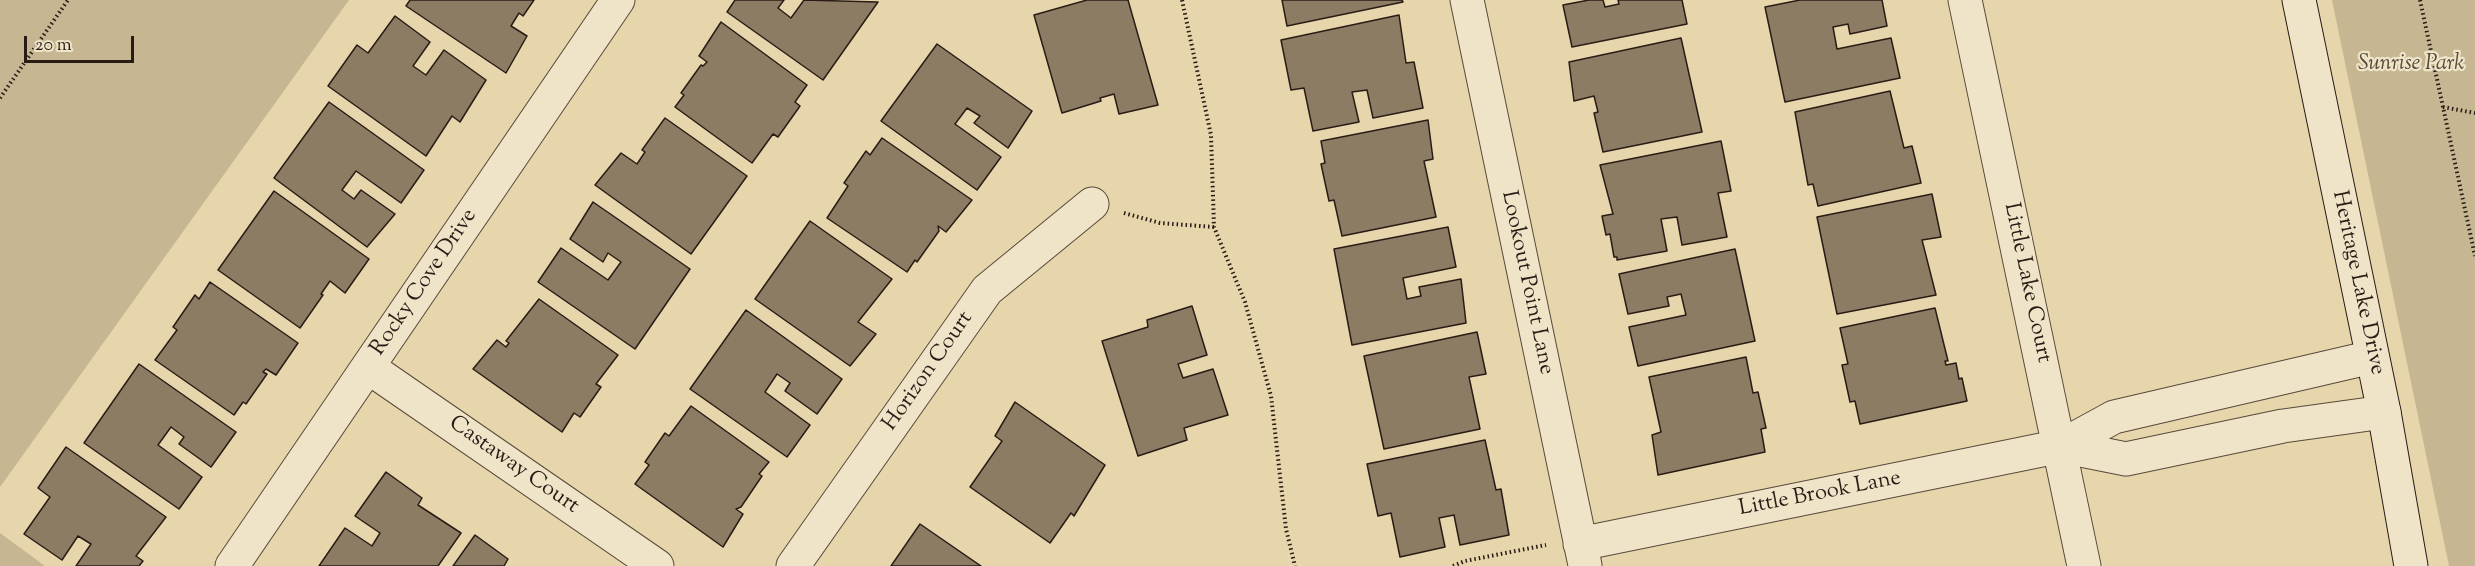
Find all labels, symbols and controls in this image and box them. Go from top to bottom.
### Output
scale bar [27,24,136,62]
text: 20 m [35,33,72,59]
park label: Sunrise Park [2358,52,2464,78]
street label: Heritage Lake Drive [2325,188,2389,378]
street label: Lookout Point Lane [1494,189,1558,377]
street label: Little Lake Court [1996,201,2056,365]
street label: Rocky Cove Drive [366,205,484,361]
street label: Horizon Court [878,307,980,437]
street label: Castaway Court [443,411,583,521]
street label: Little Brook Lane [1737,466,1903,524]

